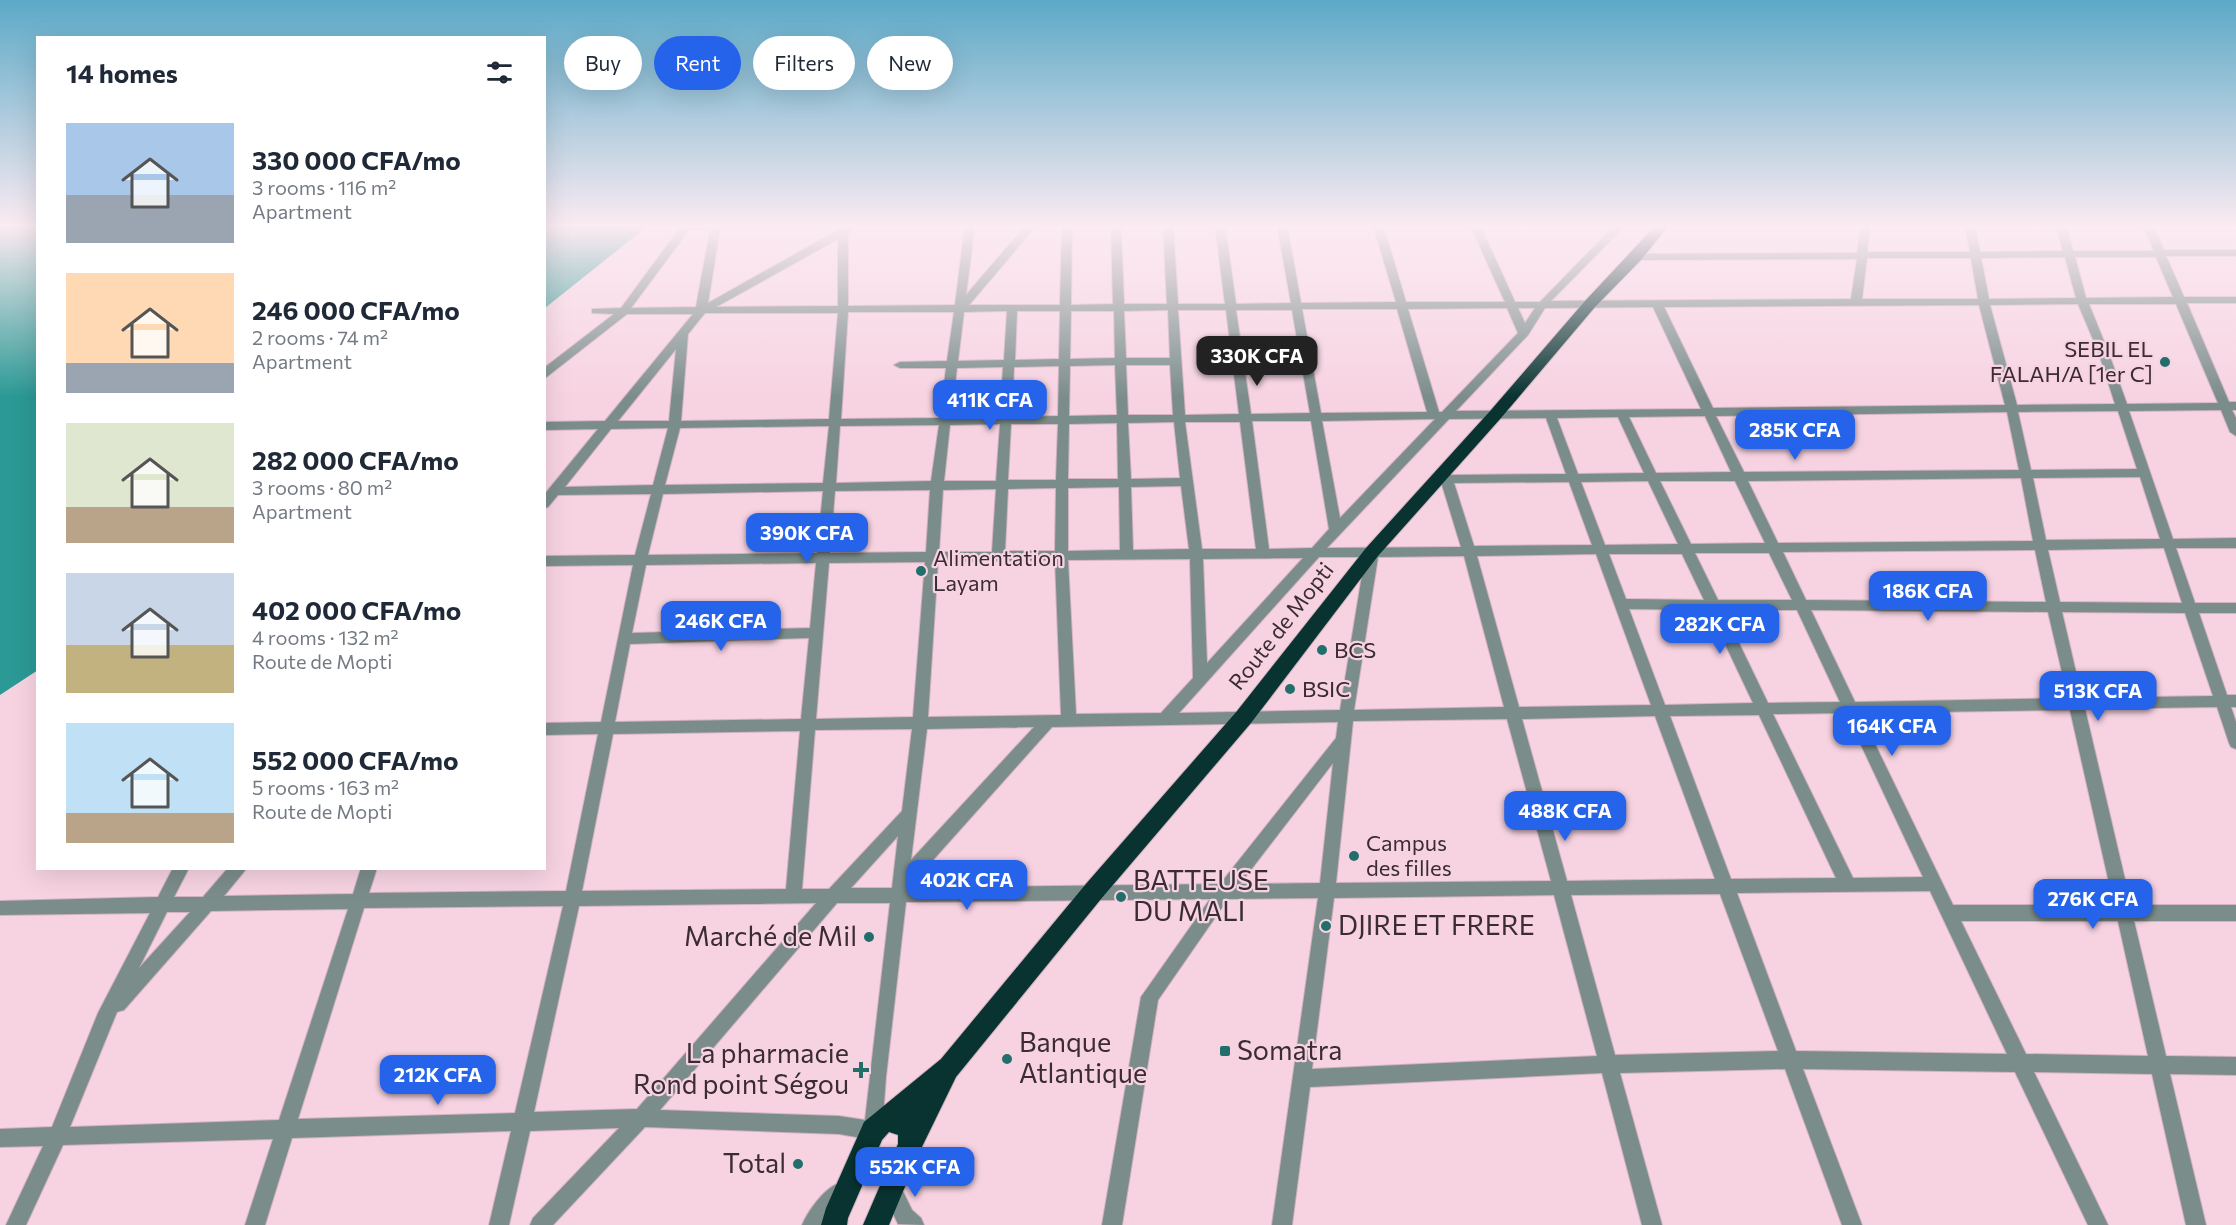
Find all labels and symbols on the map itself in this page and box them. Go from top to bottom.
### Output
place label: SEBIL EL FALAH/A [1er C] [1990,335,2153,387]
pin: 330K CFA [1195,336,1319,387]
marker: SEBIL EL FALAH/A [1er C] [2158,355,2172,369]
pin: 411K CFA [928,380,1052,431]
pin: 285K CFA [1733,410,1857,461]
pin: 390K CFA [745,513,869,564]
place label: Alimentation Layam [933,544,1064,596]
street label: Route de Mopti [1222,557,1339,695]
marker: Alimentation Layam [914,564,928,578]
pin: 186K CFA [1866,571,1990,622]
pin: 246K CFA [659,601,783,652]
pin: 282K CFA [1658,604,1782,655]
place label: BCS [1334,636,1376,663]
marker: BCS [1315,643,1329,657]
pin: 513K CFA [2036,671,2160,722]
place label: BSIC [1302,675,1350,702]
marker: BSIC [1283,682,1297,696]
pin: 164K CFA [1830,706,1954,757]
pin: 488K CFA [1503,791,1627,842]
place label: Campus des filles [1366,829,1452,881]
marker: Campus des filles [1347,849,1361,863]
pin: 402K CFA [905,860,1029,911]
place label: BATTEUSE DU MALI [1133,863,1269,927]
pin: 276K CFA [2031,879,2155,930]
marker: BATTEUSE DU MALI [1114,890,1128,904]
place label: DJIRE ET FRERE [1338,908,1535,941]
place label: Marché de Mil [684,919,857,952]
marker: DJIRE ET FRERE [1319,919,1333,933]
marker: Marché de Mil [862,930,876,944]
place label: Banque Atlantique [1019,1025,1147,1089]
place label: Somatra [1237,1033,1342,1066]
place label: La pharmacie Rond point Ségou [633,1036,849,1100]
marker: Somatra [1218,1044,1232,1058]
marker: Banque Atlantique [1000,1052,1014,1066]
pin: 212K CFA [376,1055,500,1106]
marker: La pharmacie Rond point Ségou [854,1063,868,1077]
place label: Total [723,1146,786,1179]
pin: 552K CFA [853,1147,977,1198]
marker: Total [791,1157,805,1171]

